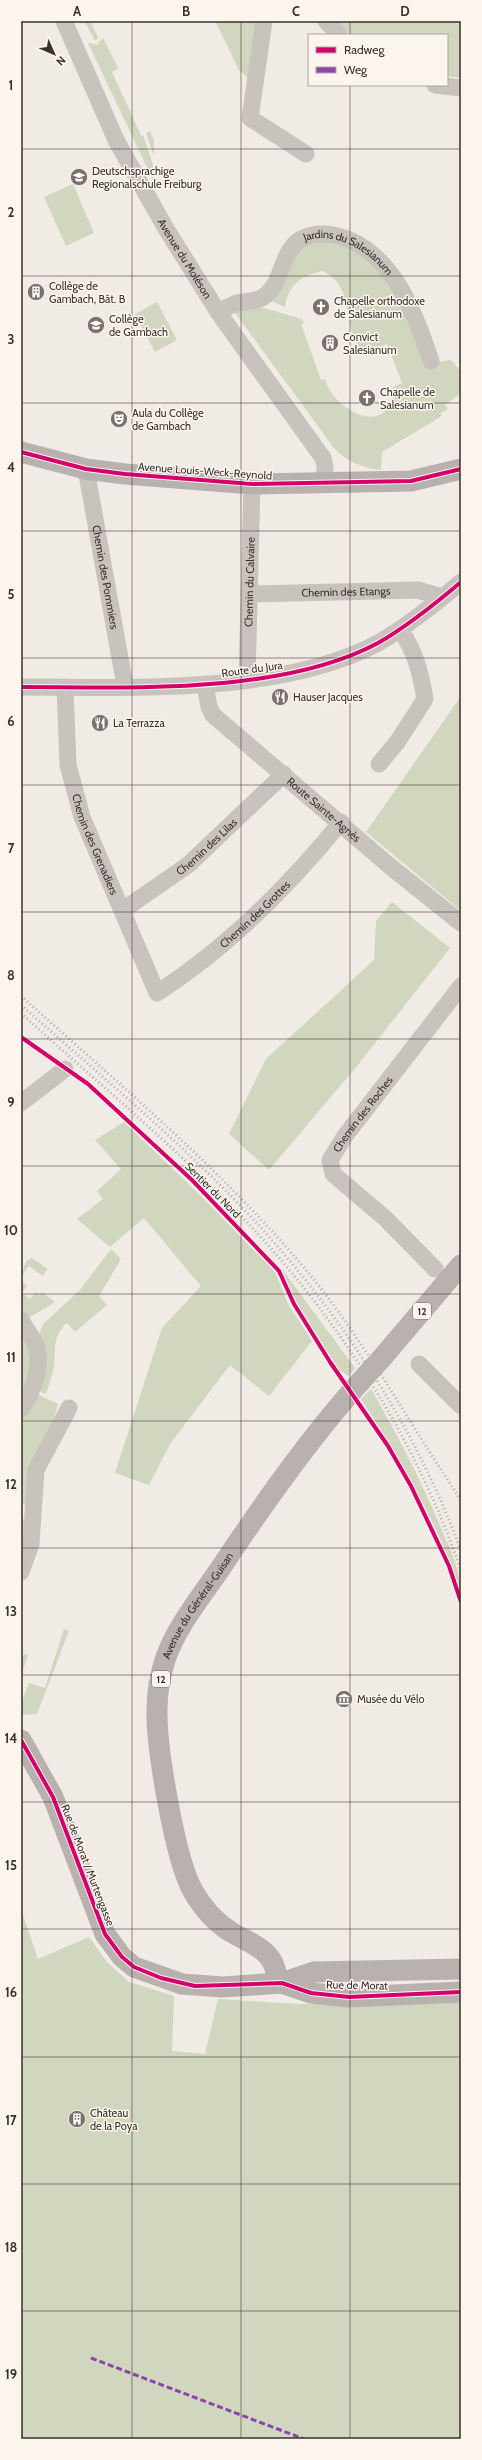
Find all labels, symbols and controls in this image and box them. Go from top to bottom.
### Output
text: A [73,3,82,19]
text: B [182,3,190,19]
text: C [292,3,300,19]
text: D [400,3,410,19]
north arrow [34,34,74,74]
legend [308,34,448,86]
text: Radweg [344,42,385,57]
text: N [53,53,69,69]
text: Weg [344,62,368,77]
text: 1 [9,77,13,93]
place label: Deutschsprachige Regionalschule Freiburg [92,164,202,191]
school or university icon: Deutschsprachige Regionalschule Freiburg [69,167,89,187]
text: 2 [8,204,15,220]
street label: Avenue du Moléson [155,216,215,301]
street label: Jardins du Salesianum [300,227,396,278]
place label: Collège de Gambach, Bât. B [49,279,126,306]
building icon: Collège de Gambach, Bât. B [26,282,46,302]
place label: Chapelle orthodoxe de Salesianum [334,294,425,321]
church icon: Chapelle orthodoxe de Salesianum [311,297,331,317]
place label: Collège de Gambach [109,312,168,339]
school or university icon: Collège de Gambach [86,315,106,335]
place label: Convict Salesianum [343,330,397,357]
text: 3 [7,331,15,347]
building icon: Convict Salesianum [320,333,340,353]
place label: Chapelle de Salesianum [380,385,435,412]
church icon: Chapelle de Salesianum [357,388,377,408]
place label: Aula du Collège de Gambach [132,406,204,433]
theatre icon: Aula du Collège de Gambach [109,409,129,429]
text: 4 [7,459,15,475]
street label: Avenue Louis-Weck-Reynold [137,459,273,483]
street label: Chemin des Pommiers [89,524,122,631]
street label: Chemin du Calvaire [241,537,258,627]
street label: Chemin des Etangs [301,584,391,600]
text: 5 [8,586,15,602]
street label: Route du Jura [221,658,284,680]
restaurant icon: Hauser Jacques [270,687,290,707]
place label: Hauser Jacques [293,690,363,704]
text: 6 [7,713,15,729]
restaurant icon: La Terrazza [90,713,110,733]
place label: La Terrazza [113,716,165,730]
street label: Route Sainte-Agnès [284,774,364,845]
street label: Chemin des Grenadiers [69,792,122,897]
street label: Chemin des Lilas [173,815,240,878]
text: 7 [8,840,15,856]
street label: Chemin des Grottes [217,877,293,951]
text: 8 [7,967,15,983]
street label: Chemin des Roches [330,1073,396,1155]
text: 9 [7,1094,15,1110]
street label: Sentier du Nord [182,1159,244,1221]
text: 10 [4,1222,18,1238]
road number: 12 [413,1303,431,1319]
text: 11 [6,1349,16,1365]
text: 12 [5,1476,17,1492]
street label: Avenue du Général-Guisan [159,1550,236,1661]
text: 13 [5,1603,17,1619]
road number: 12 [152,1671,170,1687]
museum icon: Musée du Vélo [334,1689,354,1709]
place label: Musée du Vélo [357,1692,424,1706]
text: 14 [5,1730,17,1746]
street label: Rue de Morat / Murtengasse [58,1802,118,1928]
text: 15 [5,1857,17,1873]
street label: Rue de Morat [326,1977,388,1993]
text: 16 [5,1984,17,2000]
place label: Château de la Poya [90,2106,138,2133]
building icon: Château de la Poya [67,2109,87,2129]
text: 17 [5,2112,17,2128]
text: 18 [5,2239,17,2255]
text: 19 [5,2366,17,2382]

